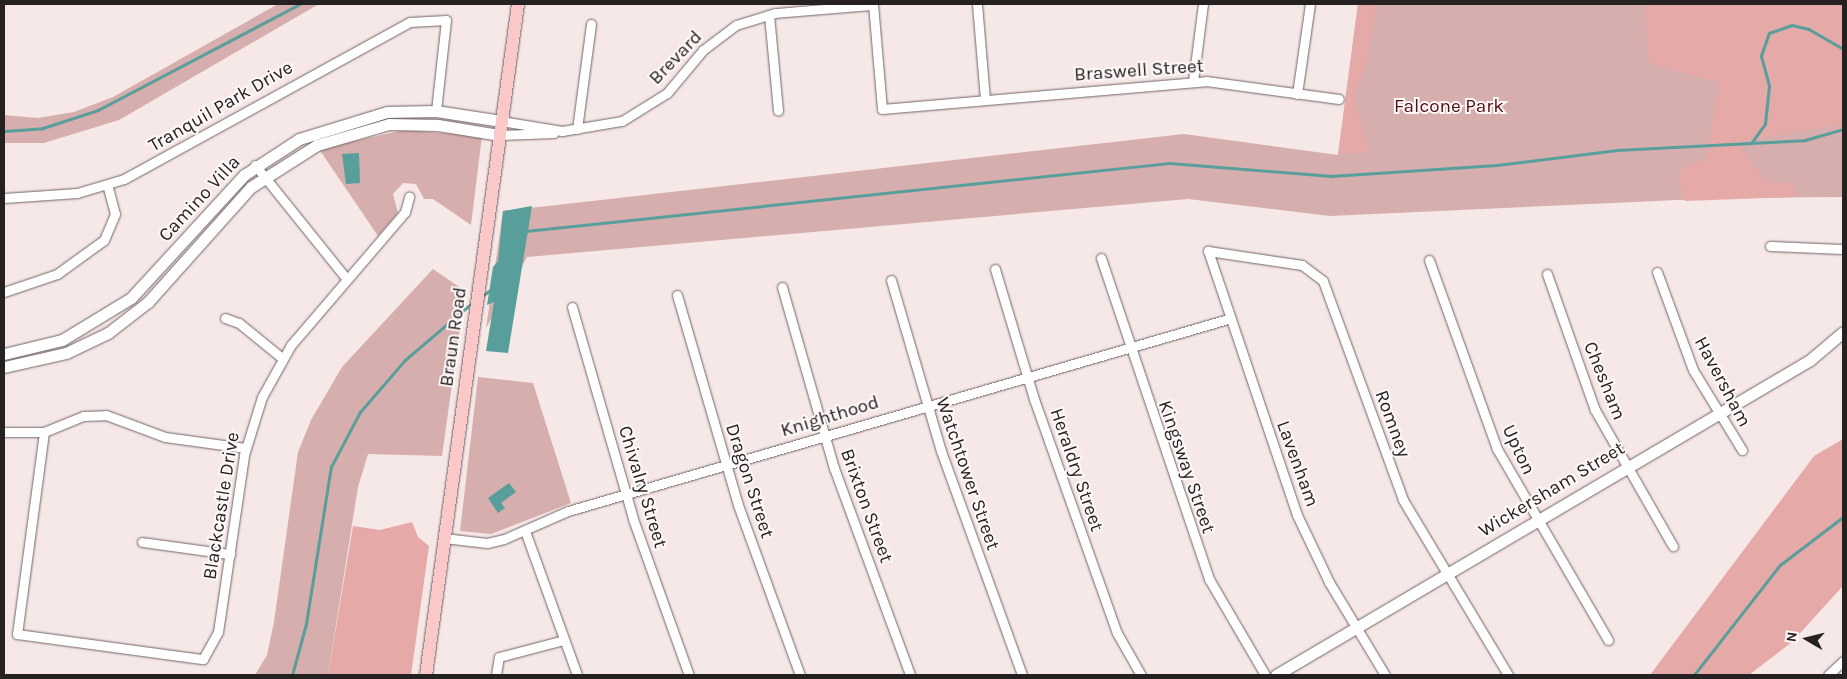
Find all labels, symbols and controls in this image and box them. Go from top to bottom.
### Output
street label: Brevard [645,26,707,90]
street label: Braswell Street [1073,55,1205,87]
street label: Tranquil Park Drive [145,57,297,157]
park label: Falcone Park [1394,96,1504,118]
street label: Camino Villa [154,151,246,247]
street label: Braun Road [436,286,472,388]
street label: Haversham [1689,333,1755,431]
street label: Chesham [1578,338,1630,424]
street label: Romney [1369,387,1415,461]
street label: Knighthood [778,391,882,443]
street label: Watchtower Street [930,395,1004,553]
street label: Kingsway Street [1153,398,1219,536]
street label: Heraldry Street [1044,405,1108,535]
street label: Lavenham [1271,418,1323,510]
street label: Dragon Street [720,421,778,541]
street label: Upton [1497,421,1539,479]
street label: Chivalry Street [613,423,671,551]
street label: Blackcastle Drive [199,430,245,582]
street label: Wickersham Street [1475,437,1629,543]
street label: Brixton Street [835,446,897,566]
north arrow [1782,614,1832,664]
text: N [1783,631,1801,643]

